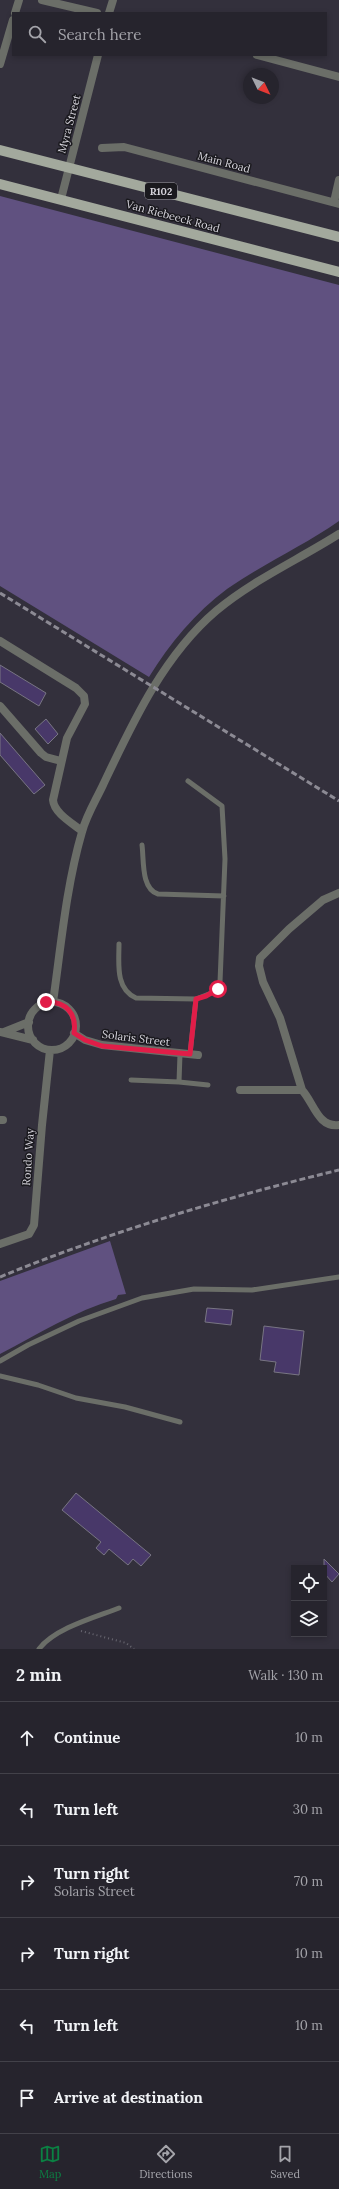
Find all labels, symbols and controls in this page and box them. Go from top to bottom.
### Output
search box [12,12,327,56]
icon: search [26,23,48,45]
text: Search here [58,25,141,44]
north arrow [243,68,279,104]
street label: Myra Street [54,92,84,155]
street label: Main Road [196,148,252,176]
road number: R102 [145,183,177,199]
street label: Van Riebeeck Road [124,196,222,235]
route start [209,980,227,998]
route end [37,993,55,1011]
street label: Solaris Street [101,1027,172,1049]
street label: Rondo Way [19,1128,37,1186]
map controls [291,1565,327,1637]
button: locate [291,1565,327,1601]
button: layers [291,1601,327,1637]
text: 2 min [16,1664,62,1686]
text: Walk · 130 m [248,1667,323,1684]
icon: ahead [16,1727,38,1749]
text: Continue [54,1728,120,1747]
text: 10 m [295,1729,323,1746]
icon: left [16,1799,38,1821]
text: Turn left [54,1800,118,1819]
text: 30 m [293,1801,323,1818]
text: Turn right [54,1864,130,1883]
icon: right [16,1871,38,1893]
text: 70 m [294,1873,323,1890]
text: Solaris Street [54,1883,135,1900]
icon: right [16,1943,38,1965]
text: Turn right [54,1944,130,1963]
text: 10 m [295,1945,323,1962]
icon: left [16,2015,38,2037]
text: Turn left [54,2016,118,2035]
text: 10 m [295,2017,323,2034]
icon: arrive [16,2087,38,2109]
text: Arrive at destination [54,2088,203,2107]
tab: Map [39,2143,61,2181]
tab: Directions [139,2143,192,2181]
tab: Saved [270,2143,300,2181]

